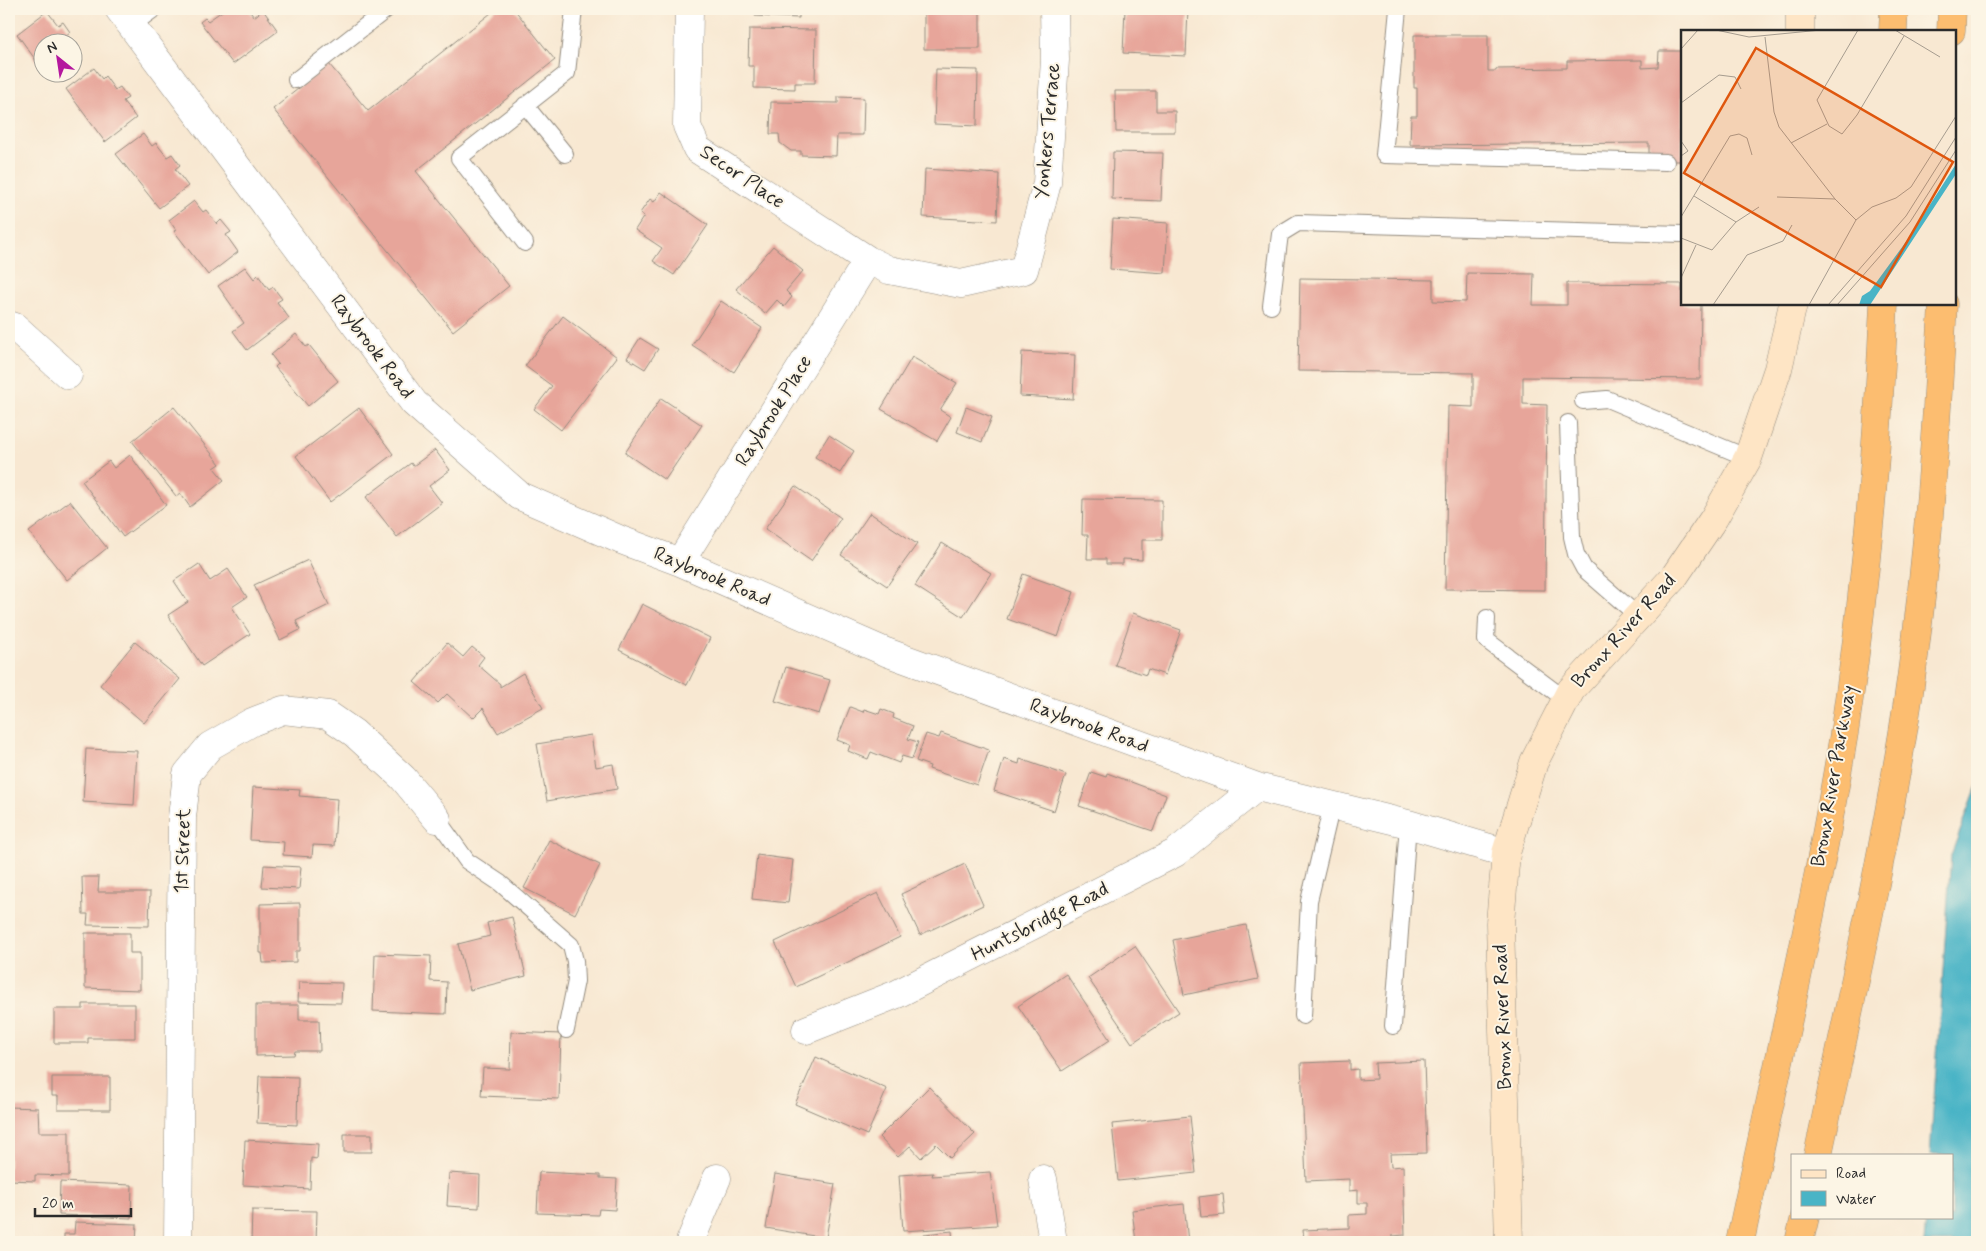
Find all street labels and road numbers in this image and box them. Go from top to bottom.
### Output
street label: Yonkers Terrace [1029,62,1067,200]
street label: Secor Place [694,139,790,215]
street label: Raybrook Road [324,289,420,405]
street label: Raybrook Place [729,350,819,472]
street label: Raybrook Road [649,540,775,614]
street label: Bronx River Road [1565,568,1683,694]
street label: Bronx River Parkway [1805,683,1863,869]
street label: Raybrook Road [1026,692,1152,760]
street label: 1st Street [168,808,198,894]
street label: Huntsbridge Road [967,876,1114,970]
street label: Bronx River Road [1487,944,1519,1090]

